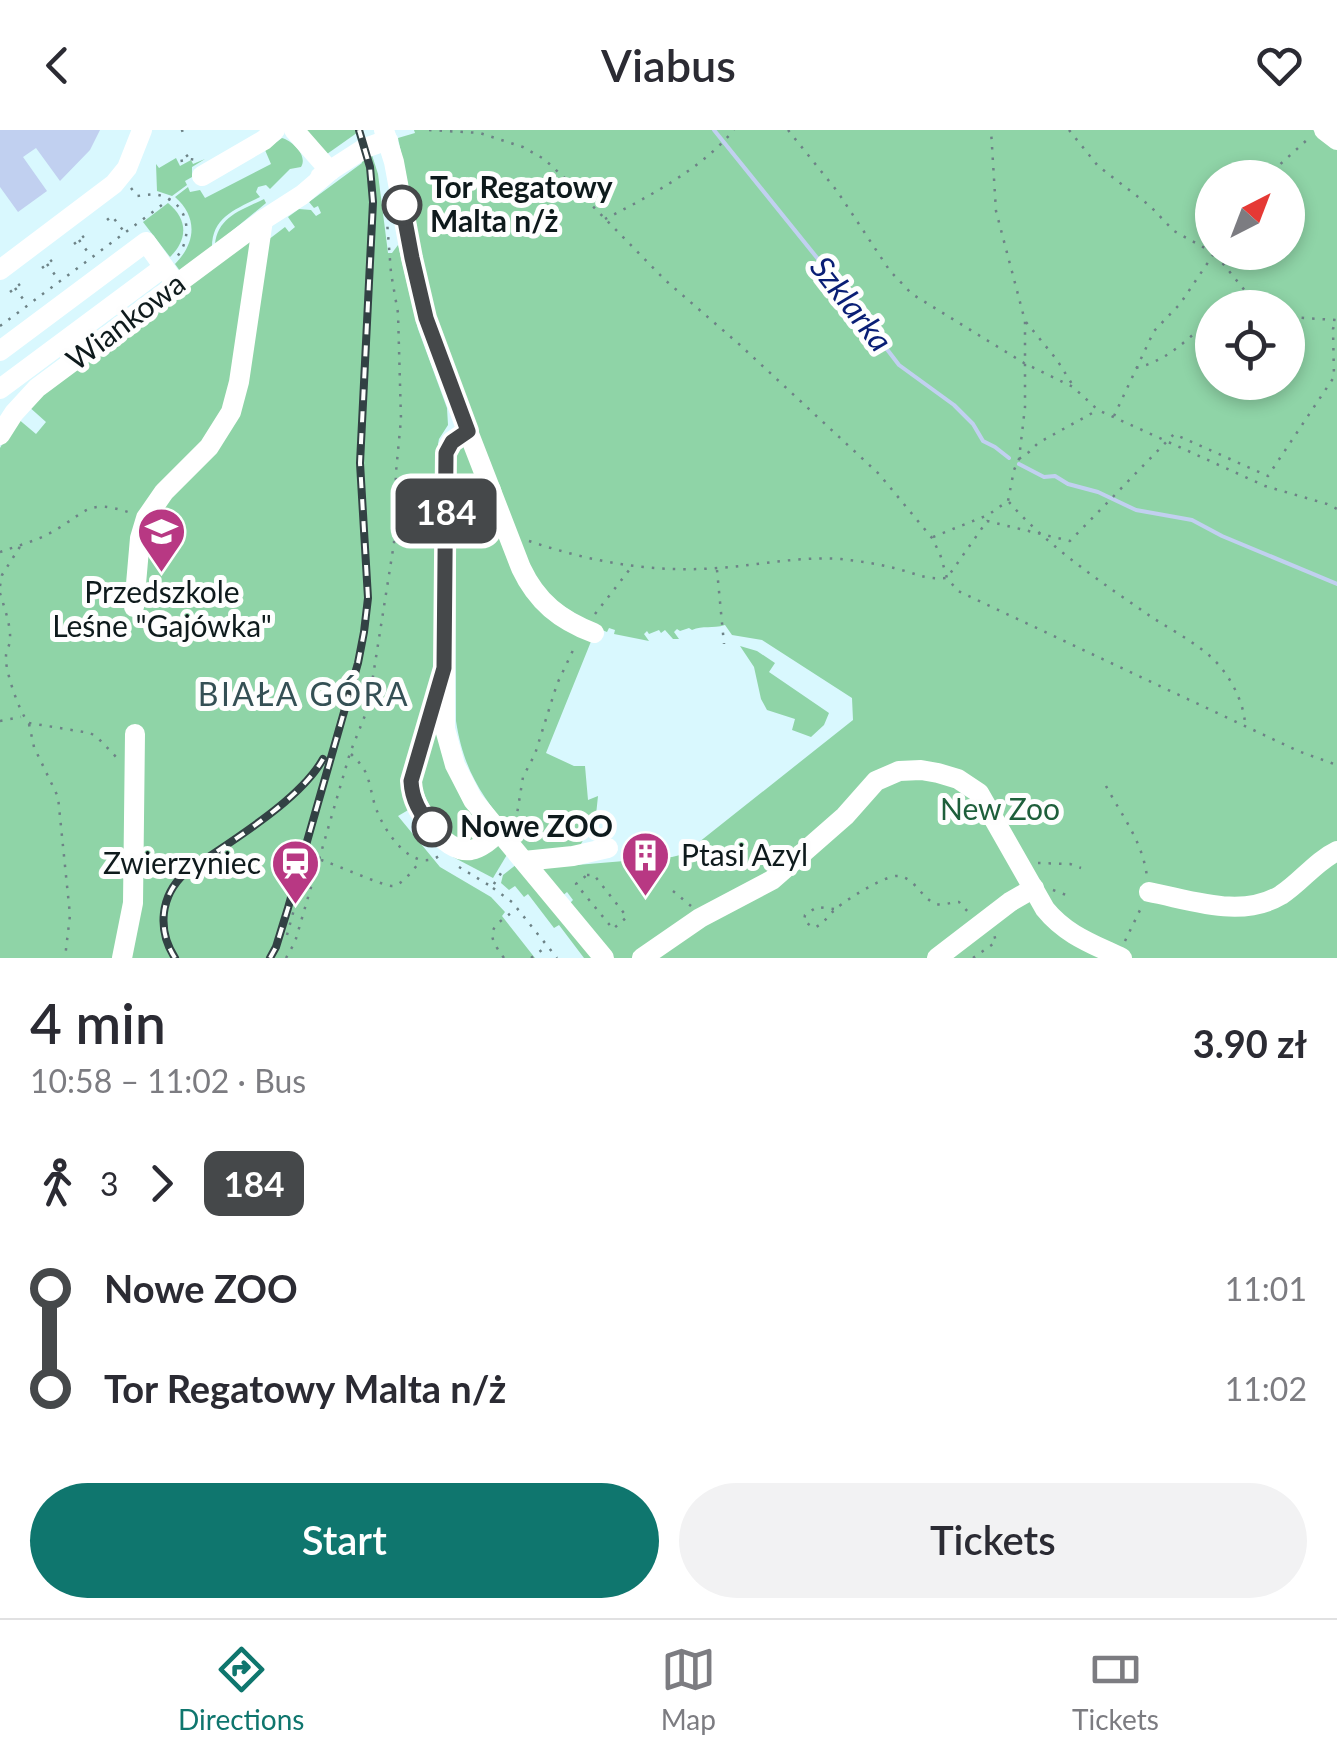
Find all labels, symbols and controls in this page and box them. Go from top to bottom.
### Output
icon: back [30,38,85,93]
text: Viabus [601,38,736,92]
icon: heart [1252,38,1307,93]
north arrow [1195,160,1305,270]
map controls [1195,160,1305,400]
place label: Tor Regatowy Malta n/ż [430,168,613,238]
marker: Tor Regatowy Malta n/ż [383,186,421,224]
water label: Szklarka [803,248,901,358]
street label: Wiankowa [58,264,191,377]
button: locate [1195,290,1305,400]
line badge: 184 [388,478,504,544]
text: 184 [416,490,476,532]
school or university icon: Przedszkole Leśne "Gajówka" [136,506,188,574]
place label: Przedszkole Leśne "Gajówka" [52,573,272,643]
district label: BIAŁA GÓRA [198,674,410,713]
park label: New Zoo [940,790,1060,826]
place label: Nowe ZOO [460,807,613,843]
marker: Nowe ZOO [413,808,451,846]
building icon: Ptasi Azyl [620,830,672,898]
place label: Ptasi Azyl [681,836,808,872]
station icon: Zwierzyniec [270,838,322,906]
place label: Zwierzyniec [103,844,261,880]
text: 4 min [30,990,166,1056]
text: 3.90 zł [1193,1020,1307,1066]
text: 10:58 – 11:02 · Bus [30,1061,306,1100]
icon: walk [30,1156,85,1211]
icon: forward [134,1156,189,1211]
text: 184 [224,1162,284,1204]
text: 3 [100,1164,119,1203]
text: Nowe ZOO [104,1265,298,1311]
text: 11:01 [1225,1269,1307,1308]
text: Tor Regatowy Malta n/ż [104,1365,506,1411]
text: 11:02 [1225,1369,1307,1408]
button: Start [30,1483,659,1598]
button: Tickets [679,1483,1307,1598]
tab: Directions [178,1642,304,1736]
tab: Map [661,1642,716,1736]
tab: Tickets [1072,1642,1159,1736]

